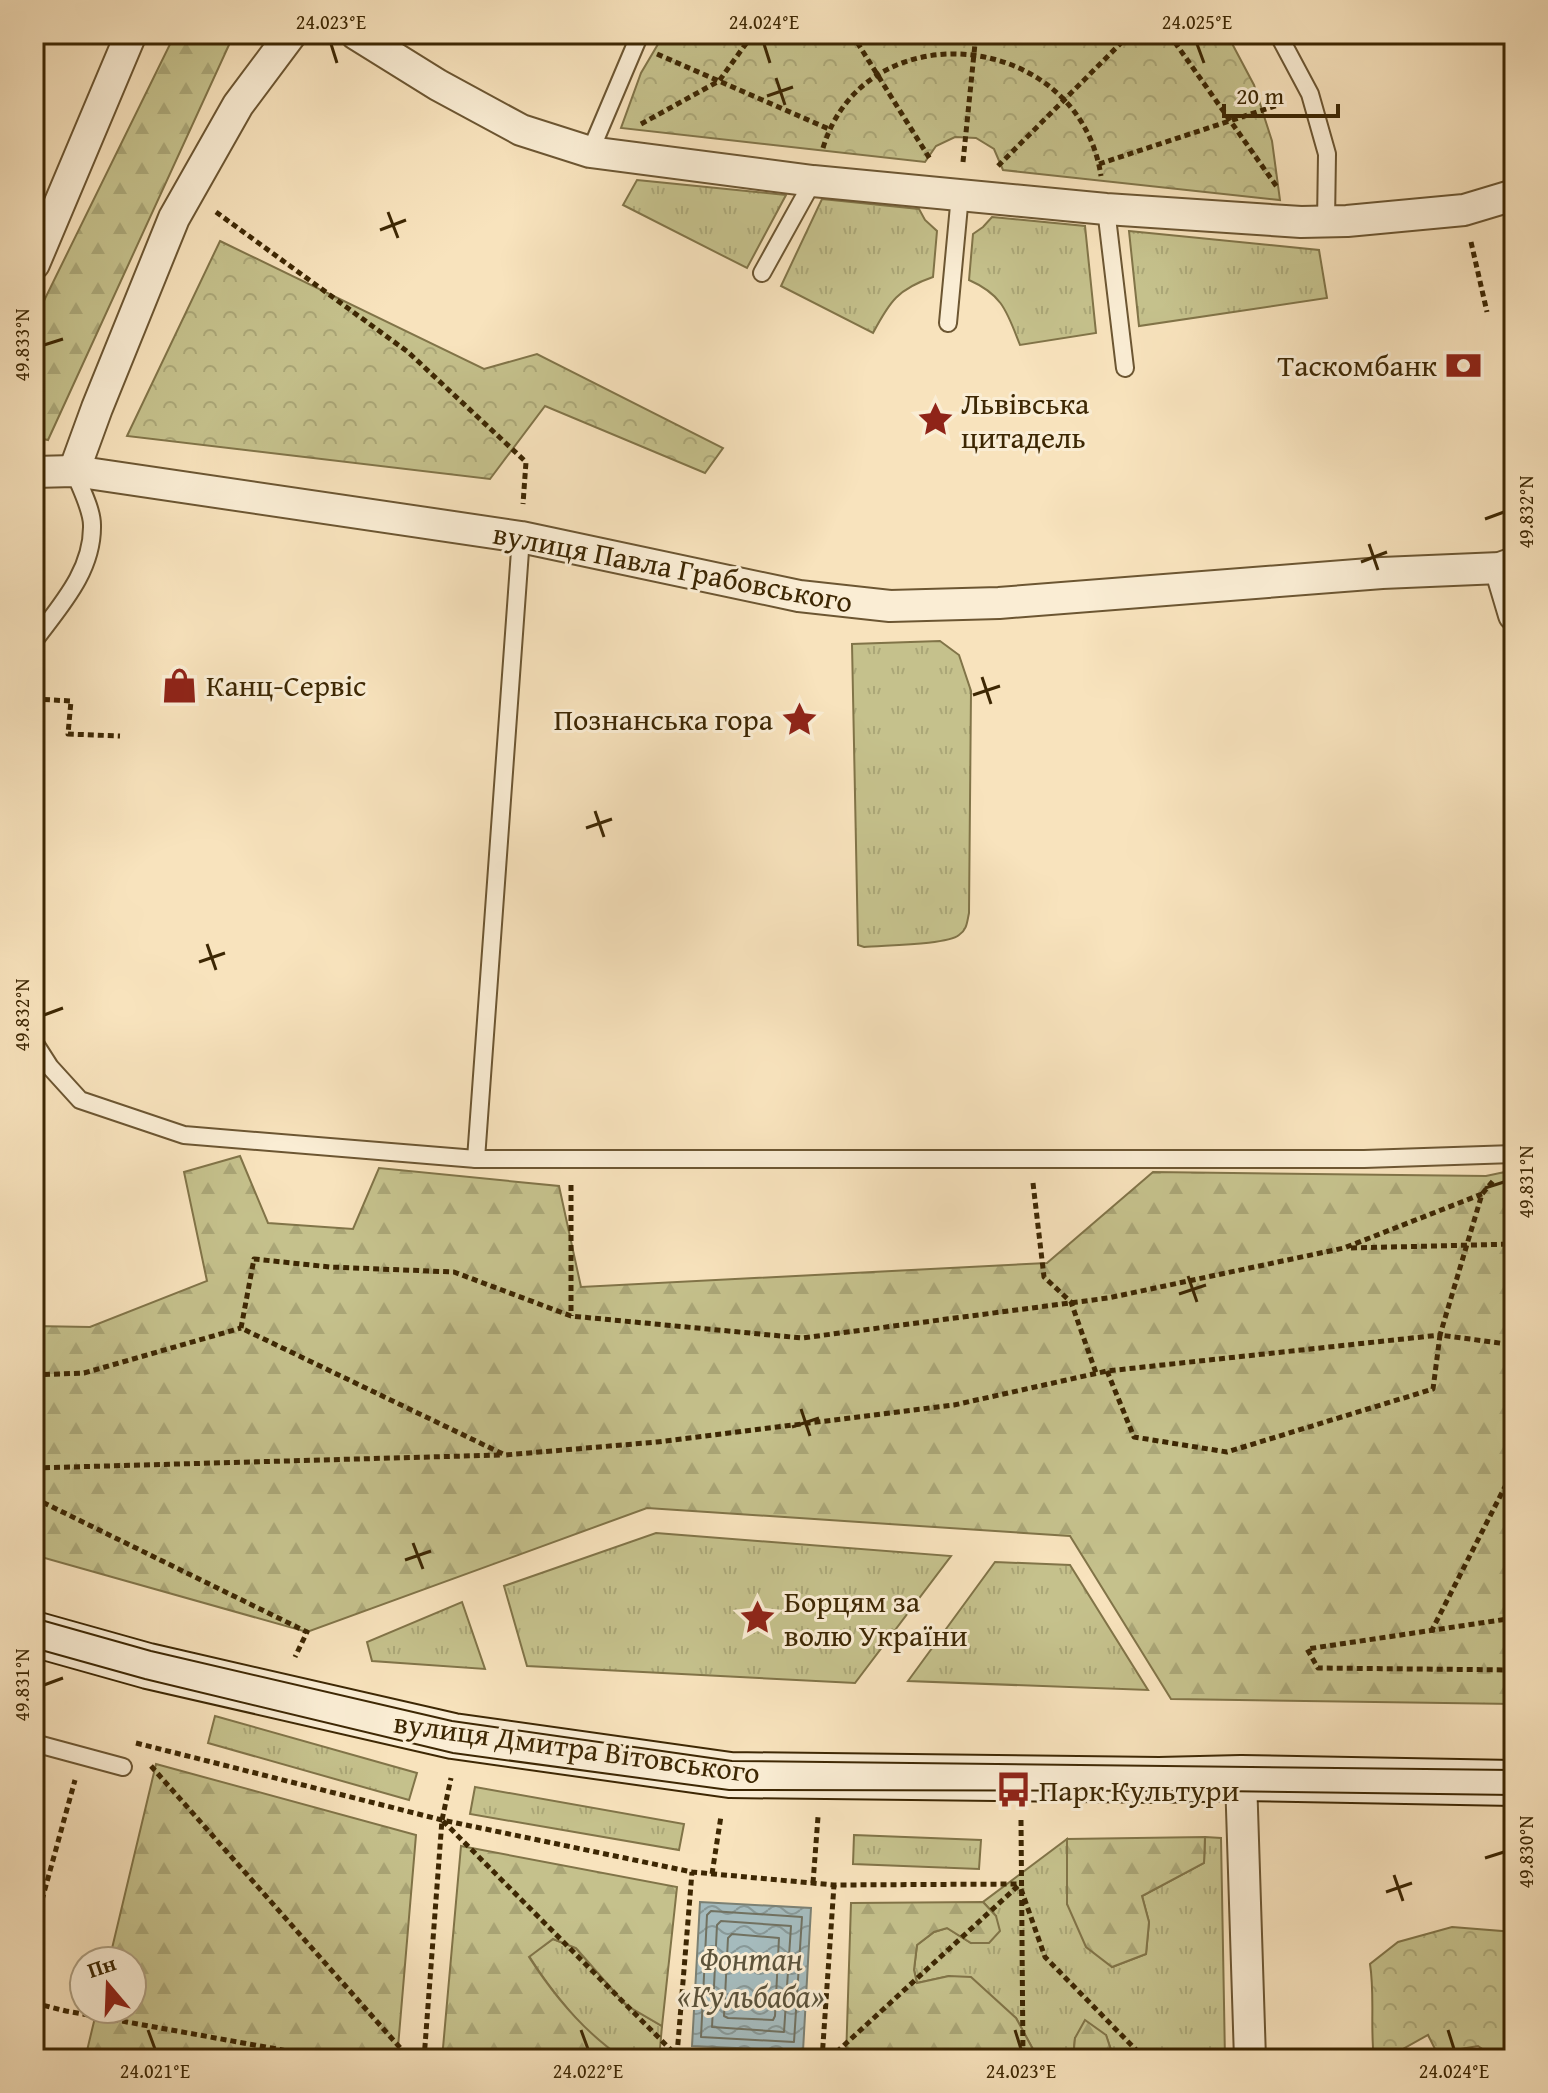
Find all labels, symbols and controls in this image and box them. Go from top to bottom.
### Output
text: 24.023°E [296,7,366,36]
text: 24.024°E [729,7,799,36]
text: 24.025°E [1162,7,1232,36]
scale bar [1224,68,1338,118]
text: 20 m [1236,78,1284,113]
text: 49.833°N [7,308,36,382]
place label: Таскомбанк [1277,343,1437,387]
bank icon: Таскомбанк [1444,346,1482,384]
place label: Львівська цитадель [961,381,1090,459]
place icon: Львівська цитадель [916,401,954,439]
text: 49.832°N [1511,475,1540,549]
street label: вулиця Павла Грабовського [489,511,857,623]
place label: Канц-Сервіс [206,663,366,707]
shop icon: Канц-Сервіс [161,666,199,704]
place label: Познанська гора [554,697,774,741]
place icon: Познанська гора [780,700,818,738]
text: 49.832°N [7,978,36,1052]
text: 49.831°N [1511,1145,1540,1219]
place label: Борцям за волю України [784,1579,968,1657]
place icon: Борцям за волю України [739,1599,777,1637]
text: 49.831°N [7,1648,36,1722]
street label: вулиця Дмитра Вітовського [391,1700,763,1794]
place label: Парк Культури [1039,1768,1239,1812]
bus stop icon: Парк Культури [994,1771,1032,1809]
text: 49.830°N [1511,1815,1540,1889]
water label: Фонтан «Кульбаба» [677,1935,825,2019]
north arrow [68,1945,148,2025]
text: Пн [83,1946,120,1986]
text: 24.021°E [120,2056,190,2085]
text: 24.022°E [553,2056,623,2085]
text: 24.023°E [986,2056,1056,2085]
text: 24.024°E [1419,2056,1489,2085]

